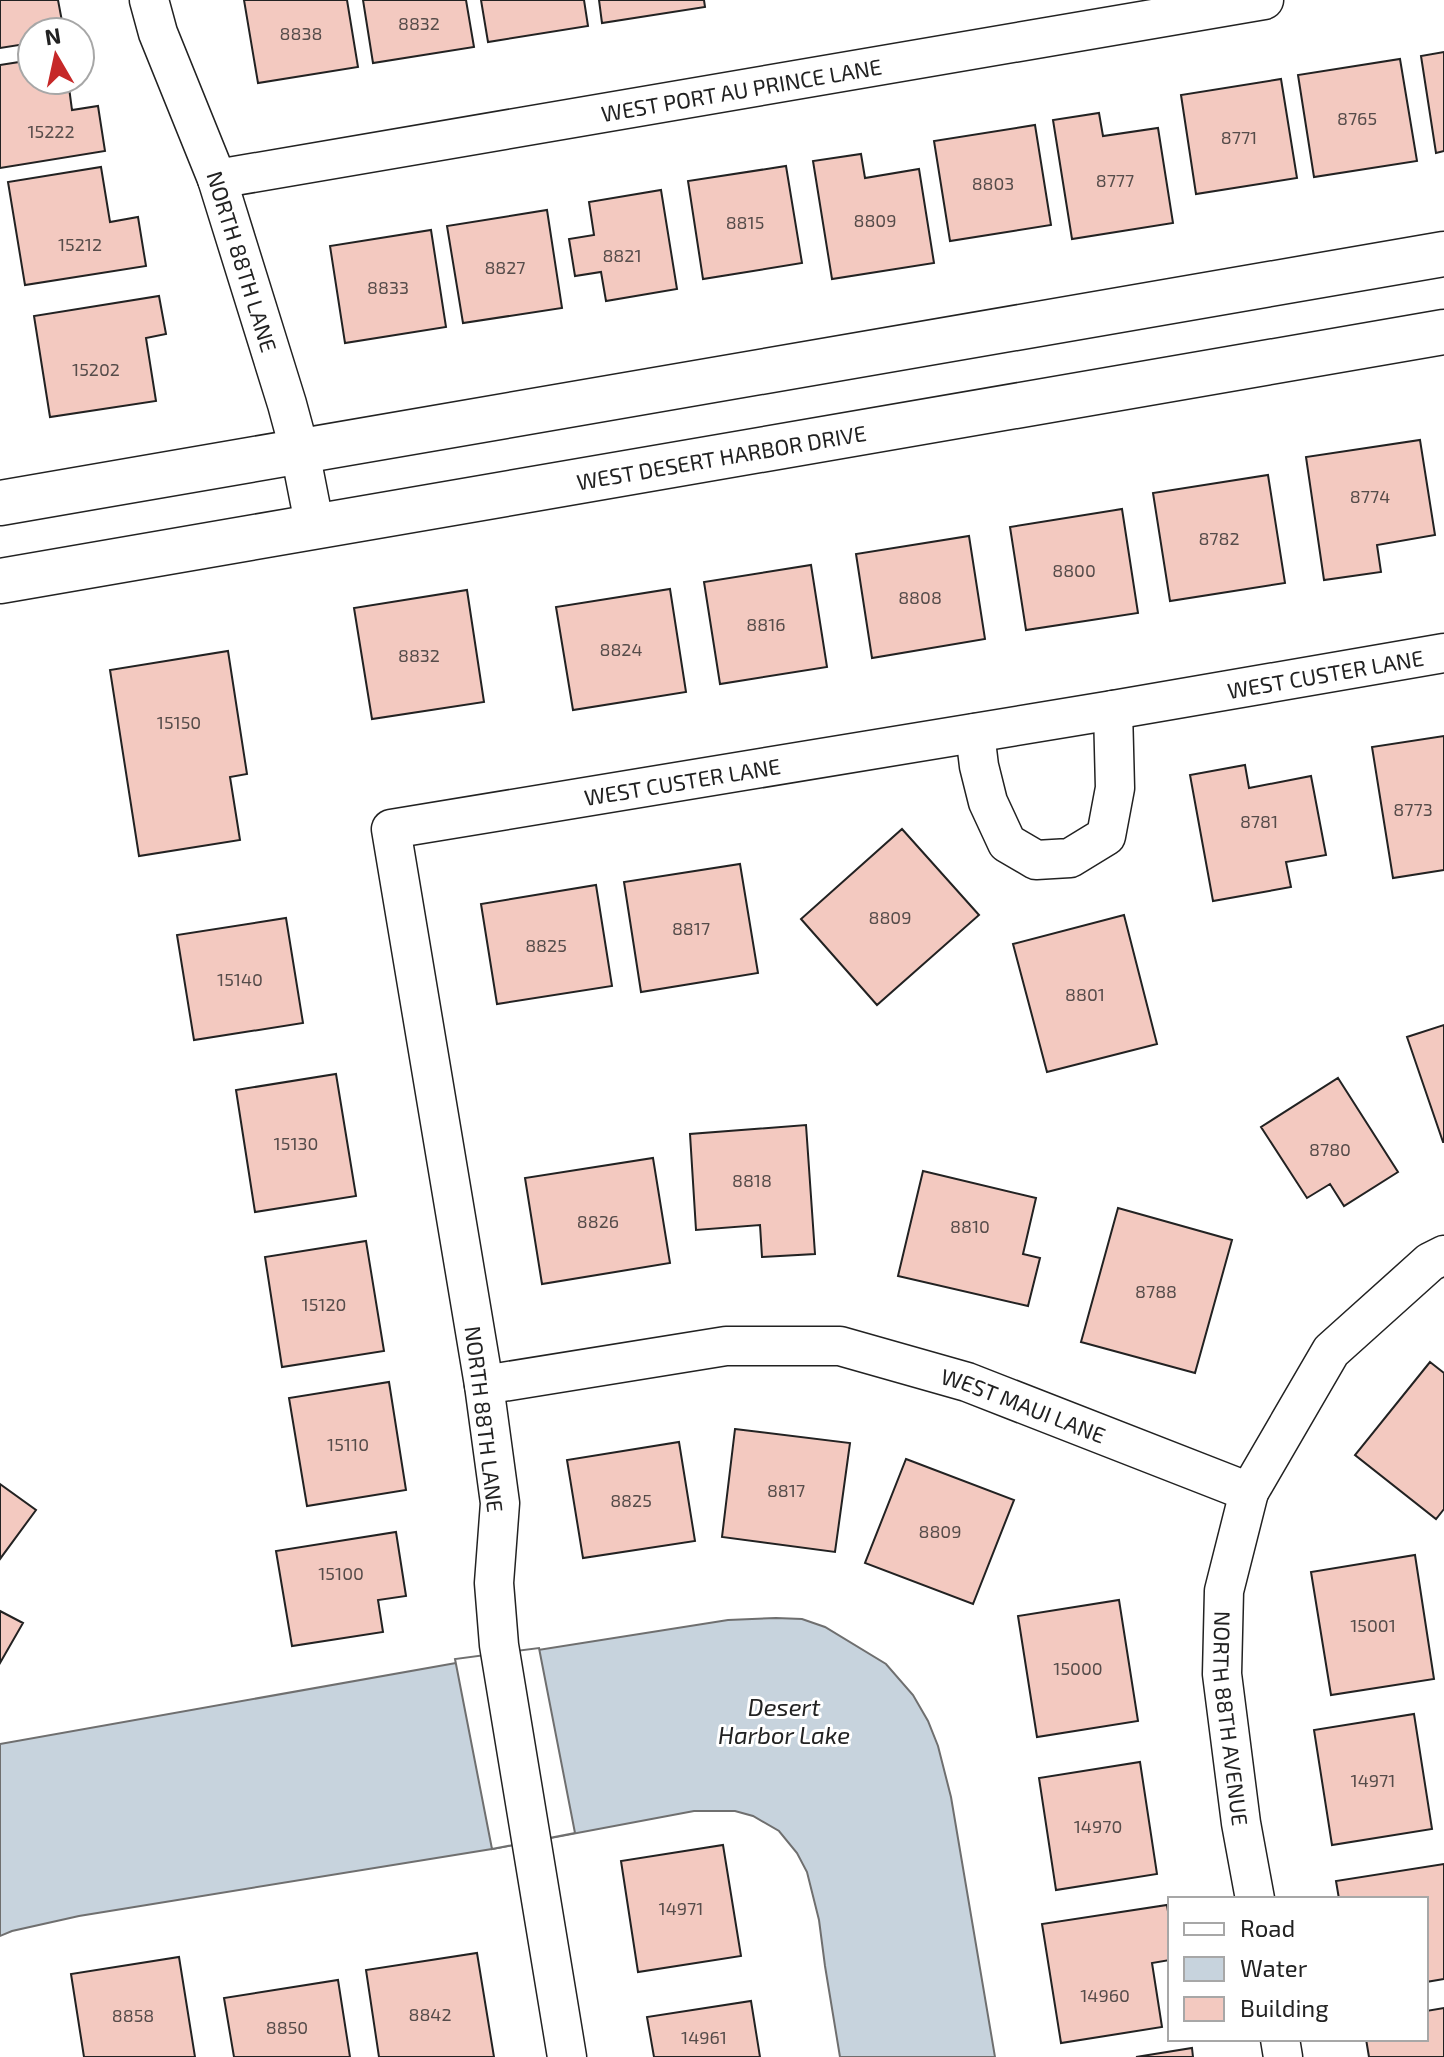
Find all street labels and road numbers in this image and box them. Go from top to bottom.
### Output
street label: WEST PORT AU PRINCE LANE [599,53,884,126]
street label: NORTH 88TH LANE [202,168,283,355]
street label: WEST DESERT HARBOR DRIVE [575,419,868,494]
street label: WEST CUSTER LANE [1225,644,1425,703]
street label: WEST CUSTER LANE [582,752,782,810]
street label: NORTH 88TH LANE [461,1324,509,1514]
street label: WEST MAUI LANE [938,1362,1109,1448]
street label: NORTH 88TH AVENUE [1208,1611,1254,1827]

